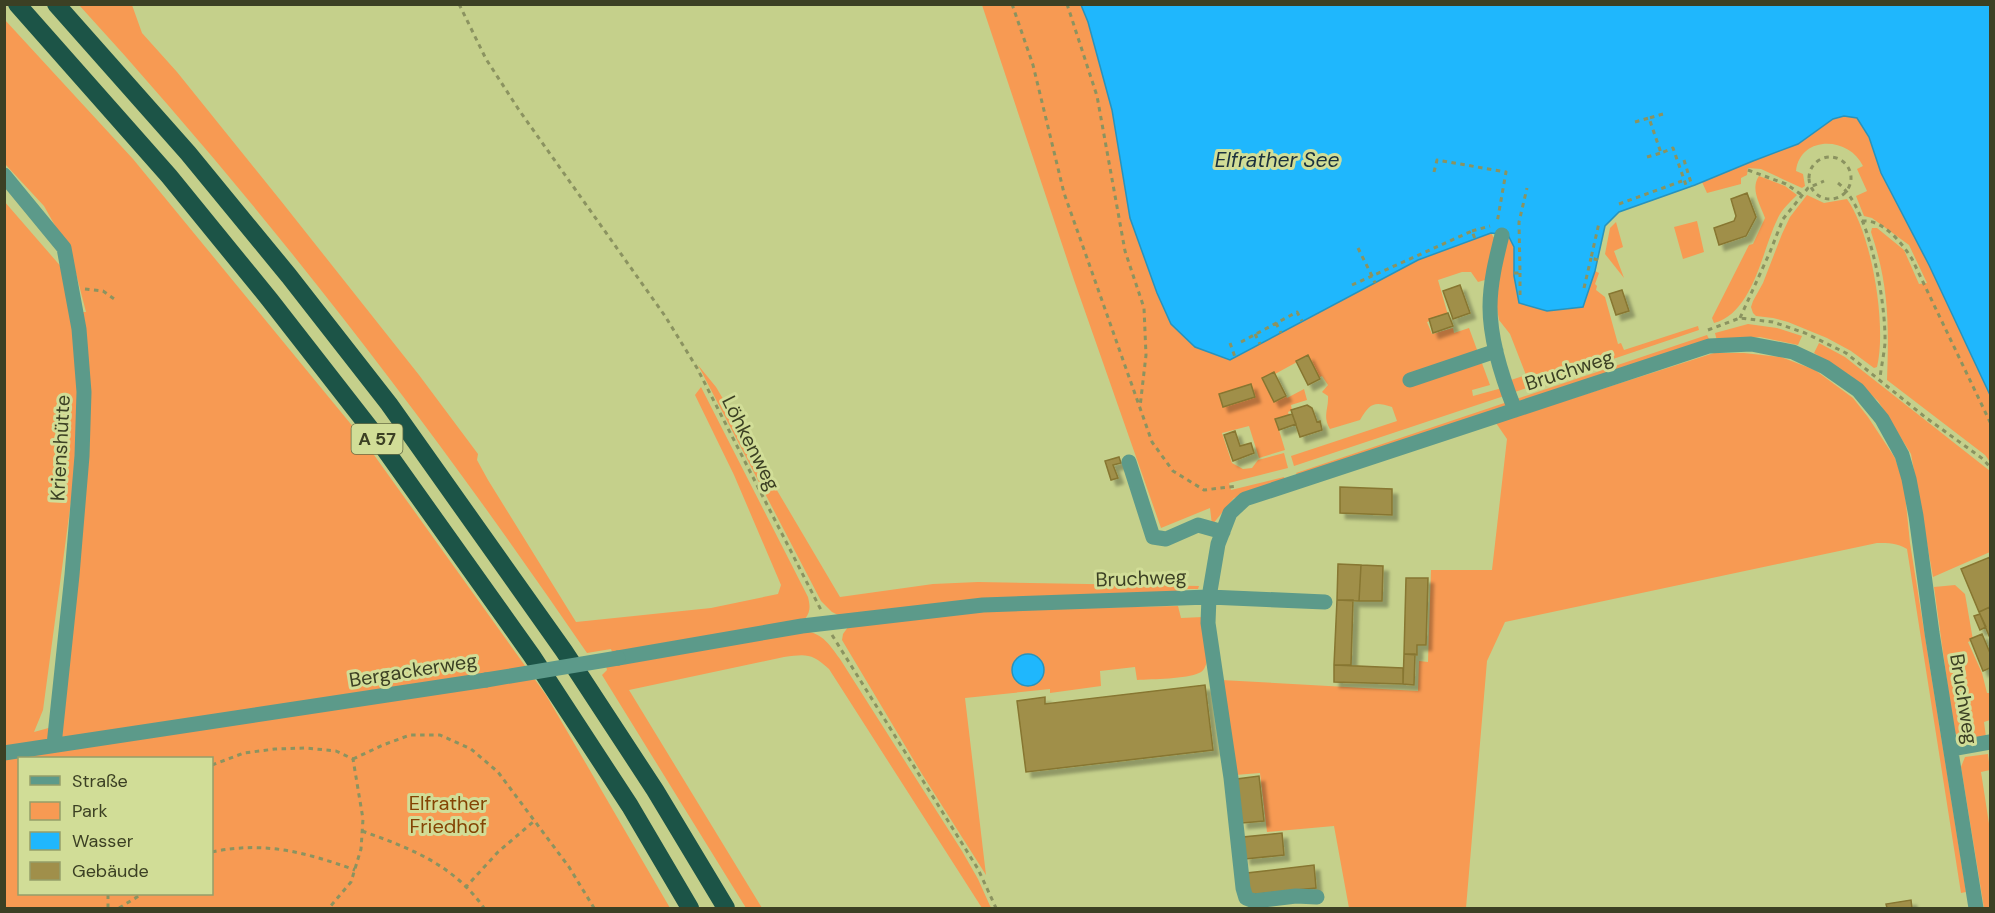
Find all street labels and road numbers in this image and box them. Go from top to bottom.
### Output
street label: Bruchweg [1522,344,1616,396]
street label: Löhkenweg [716,391,786,495]
street label: Krienshütte [44,394,76,502]
road number: A 57 [352,424,403,454]
street label: Bruchweg [1095,563,1187,593]
street label: Bergackerweg [347,647,479,693]
street label: Bruchweg [1944,652,1984,746]

